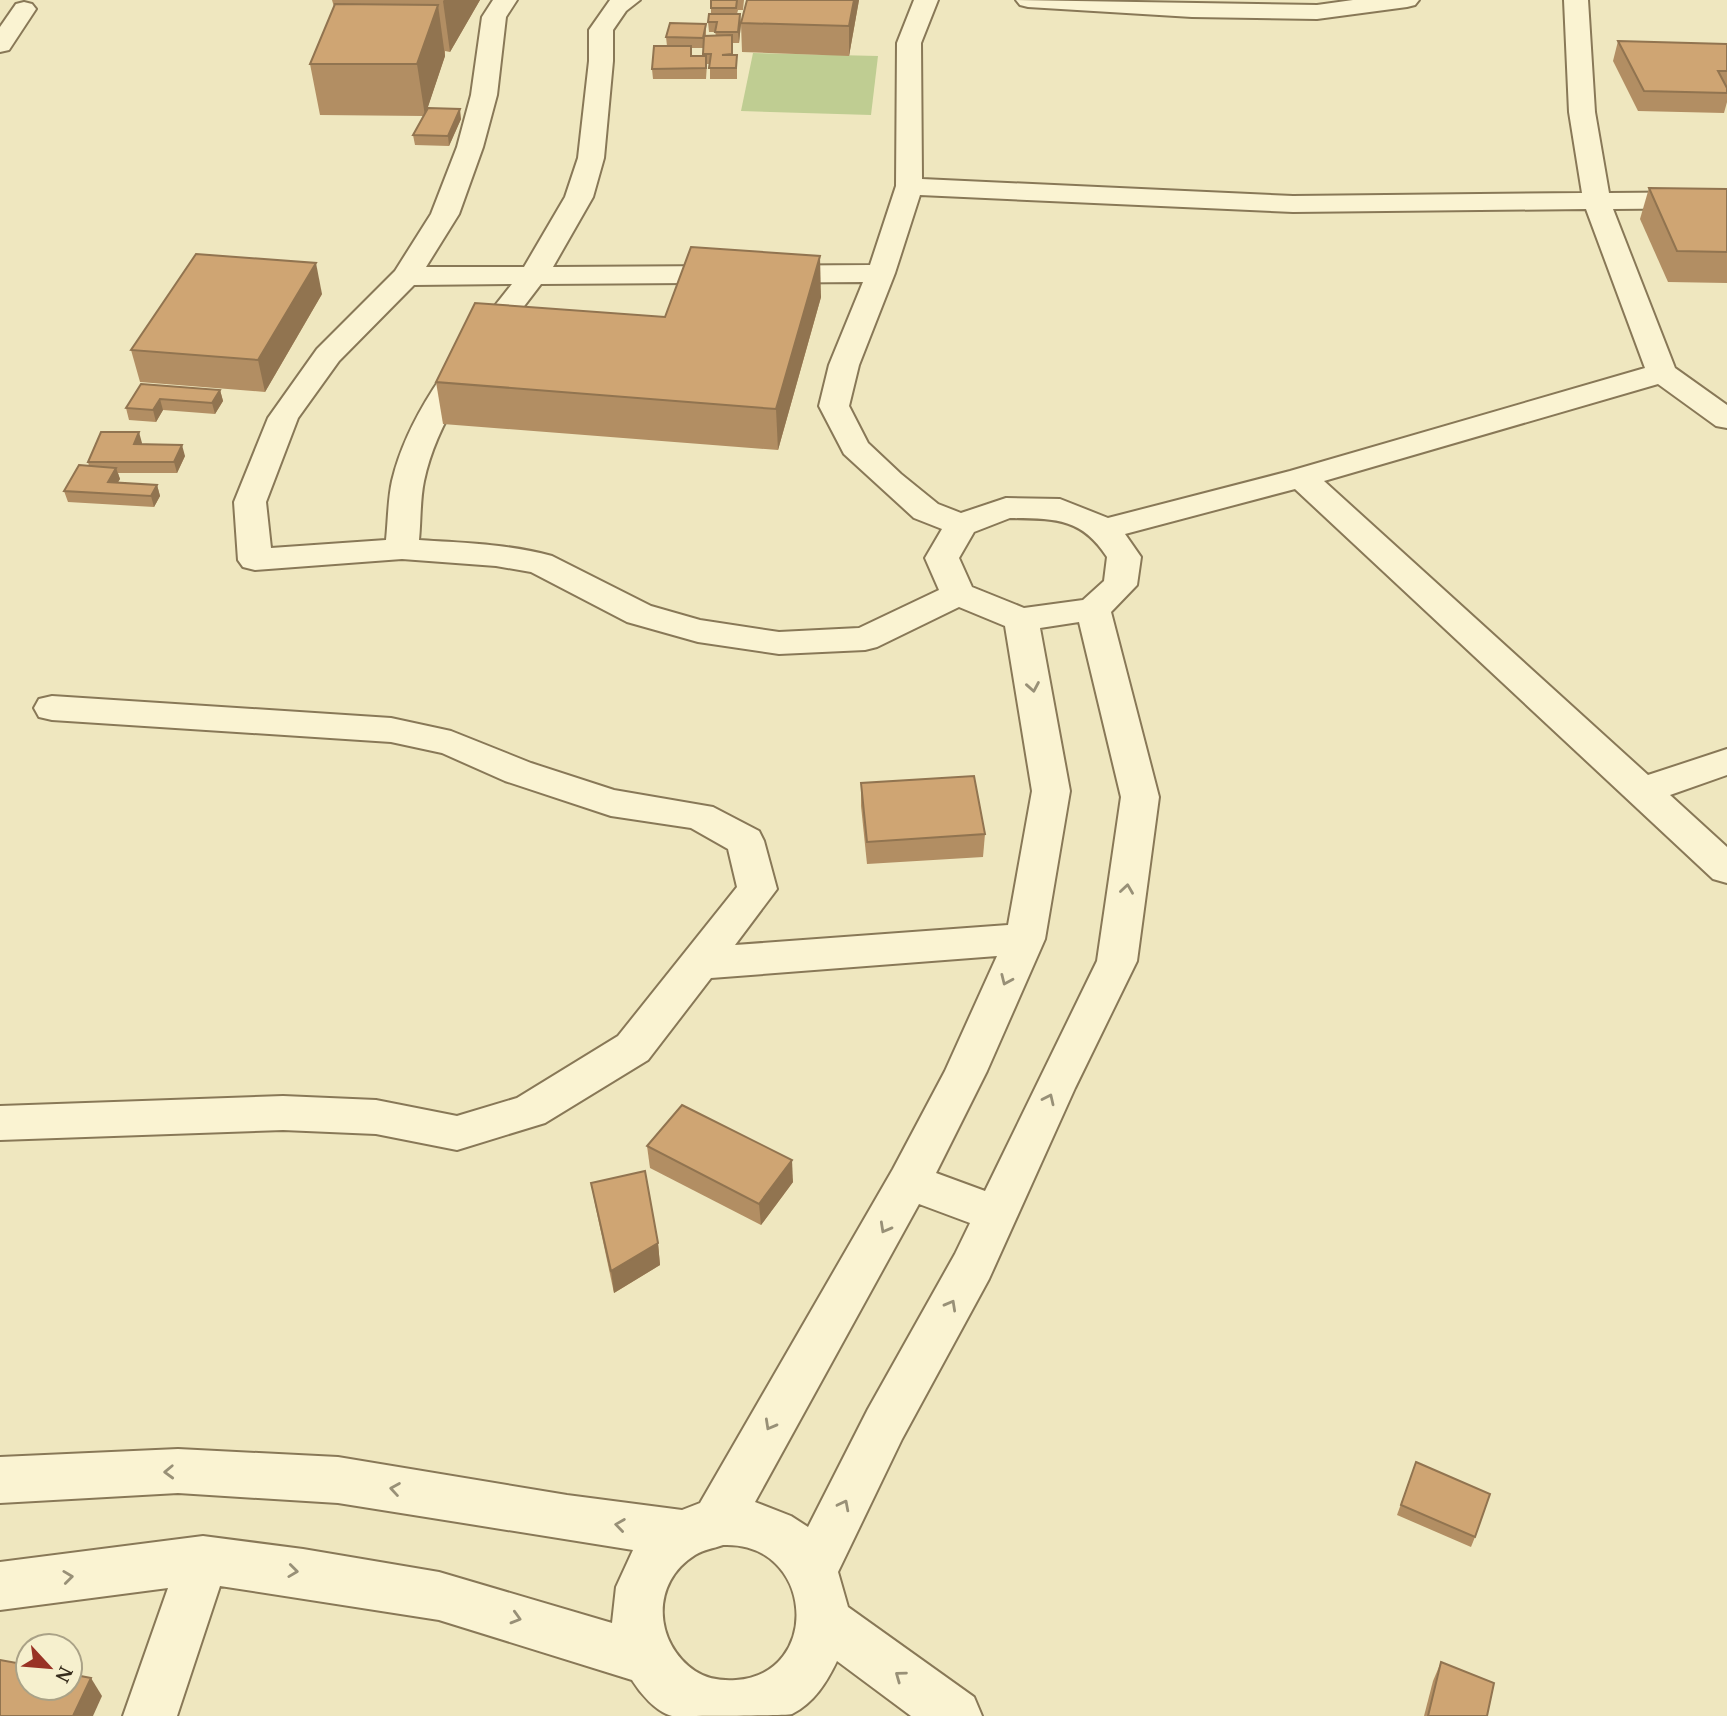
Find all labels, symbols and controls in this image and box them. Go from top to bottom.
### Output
one-way arrow [1025,681,1040,693]
one-way arrow [1120,883,1135,895]
one-way arrow [1000,973,1014,986]
one-way arrow [1040,1094,1054,1106]
one-way arrow [880,1221,893,1234]
one-way arrow [943,1299,956,1312]
one-way arrow [765,1418,778,1431]
one-way arrow [163,1464,173,1480]
one-way arrow [389,1482,401,1497]
one-way arrow [836,1500,850,1512]
one-way arrow [614,1518,626,1533]
one-way arrow [288,1564,299,1579]
one-way arrow [62,1570,74,1585]
one-way arrow [510,1610,522,1625]
north arrow [14,1632,84,1702]
text: N [49,1662,79,1687]
one-way arrow [895,1671,908,1684]

